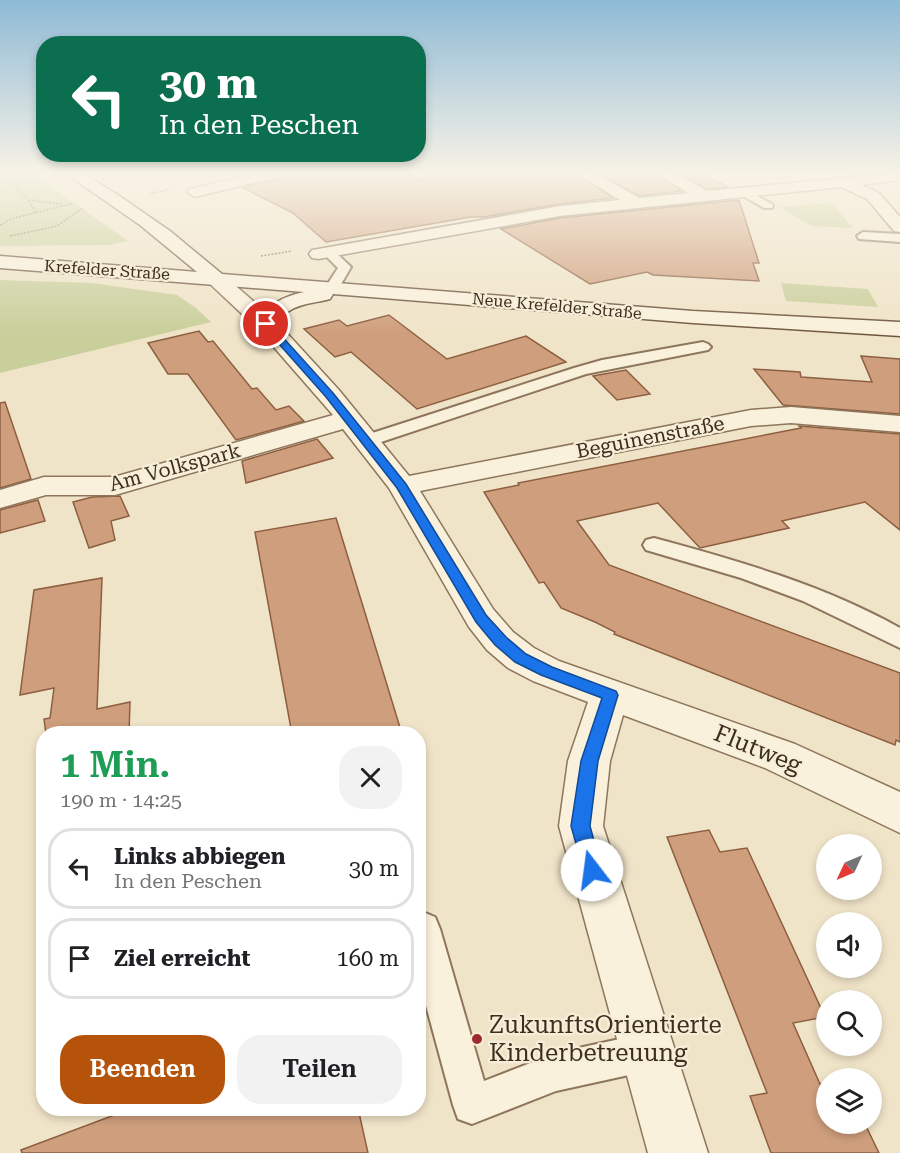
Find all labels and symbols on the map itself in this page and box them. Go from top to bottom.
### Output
street label: Krefelder Straße [44,256,171,284]
street label: Neue Krefelder Straße [471,289,643,323]
pin [240,298,291,349]
street label: Beguinenstraße [574,411,726,463]
street label: Am Volkspark [107,438,244,496]
street label: Flutweg [710,719,806,779]
north arrow [816,834,882,900]
position arrow [560,838,624,902]
place label: ZukunftsOrientierte Kinderbetreuung [489,1011,722,1067]
marker: ZukunftsOrientierte Kinderbetreuung [470,1032,484,1046]

